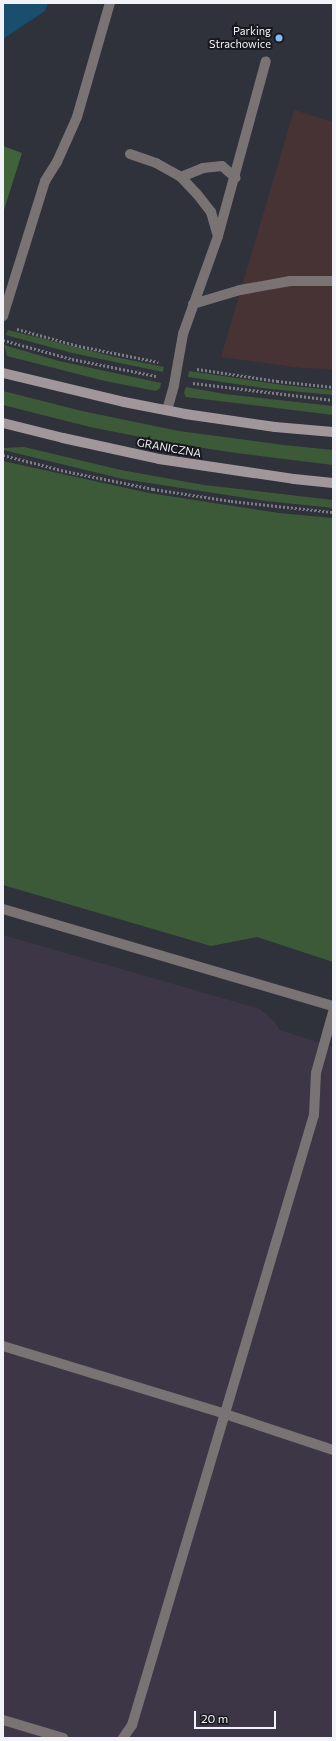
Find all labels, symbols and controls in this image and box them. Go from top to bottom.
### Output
place label: Parking Strachowice [209,25,271,51]
marker: Parking Strachowice [274,33,284,43]
street label: GRANICZNA [136,436,202,460]
scale bar [196,1703,278,1729]
text: 20 m [201,1711,228,1725]

